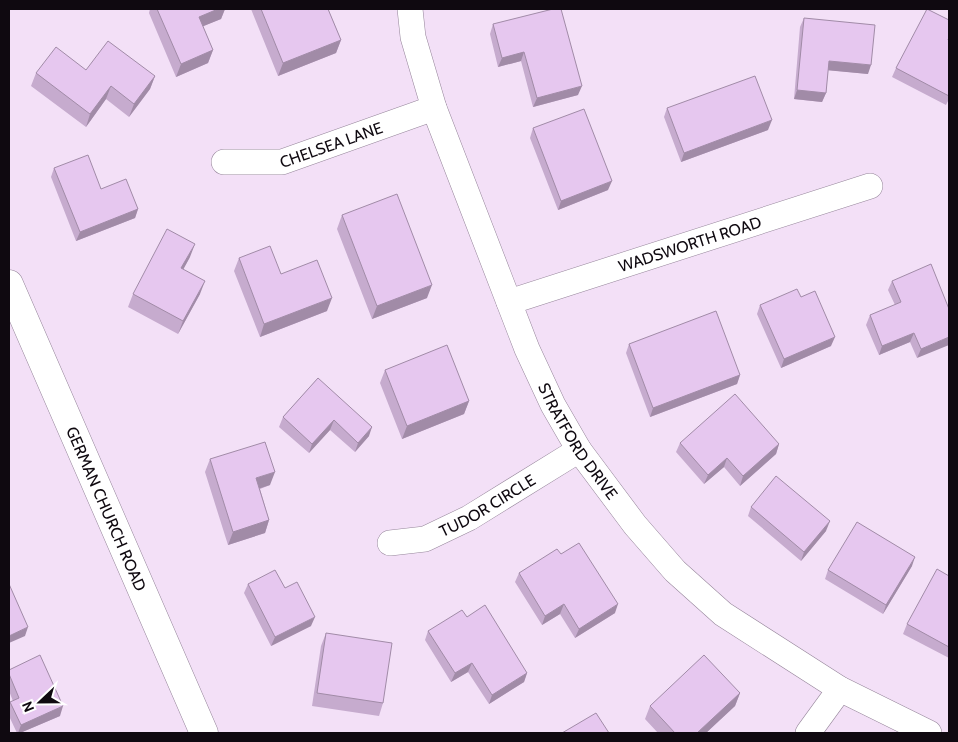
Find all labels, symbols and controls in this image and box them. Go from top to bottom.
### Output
street label: CHELSEA LANE [277,118,385,172]
street label: WADSWORTH ROAD [616,212,764,276]
street label: STRATFORD DRIVE [534,380,622,503]
street label: GERMAN CHURCH ROAD [63,424,151,594]
street label: TUDOR CIRCLE [436,470,539,540]
north arrow [15,677,65,727]
text: N [18,699,38,715]

